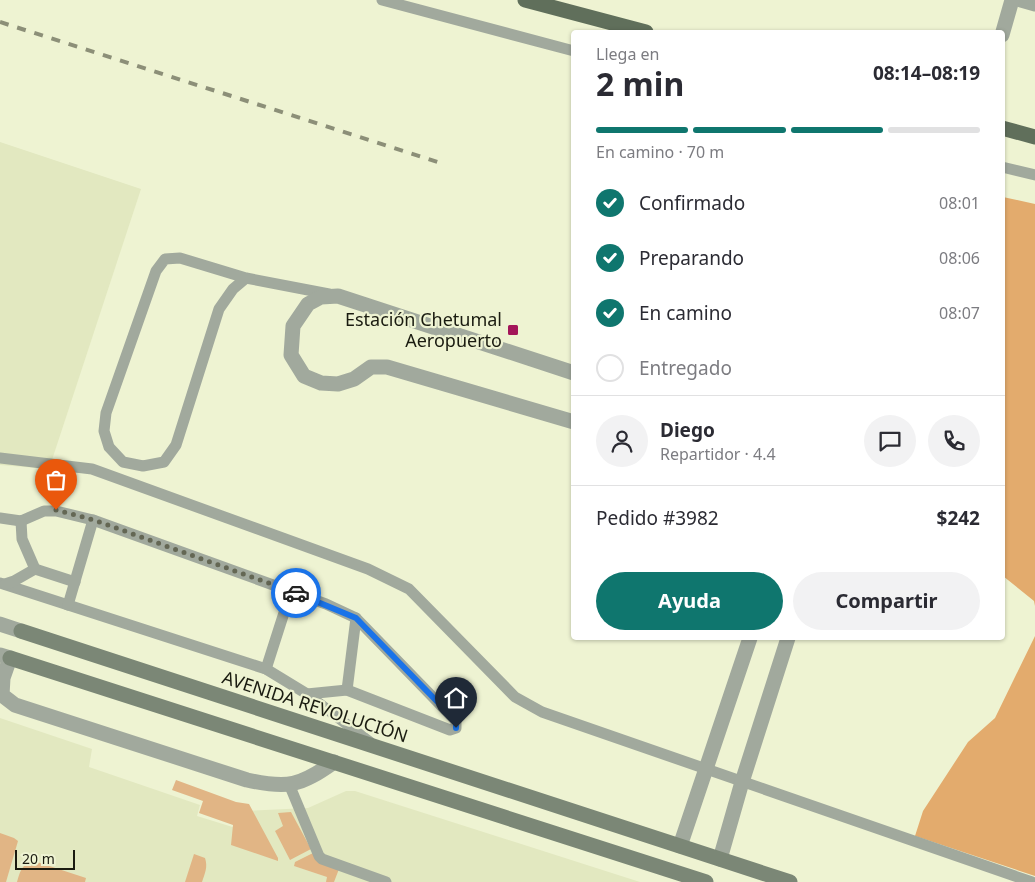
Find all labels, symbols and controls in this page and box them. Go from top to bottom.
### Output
text: Llega en [596,43,659,65]
text: 08:14–08:19 [873,60,980,86]
text: 2 min [596,62,684,105]
text: En camino · 70 m [596,141,724,163]
icon: check [596,189,624,217]
text: Confirmado [639,190,745,216]
text: 08:01 [939,192,980,214]
icon: check [596,244,624,272]
text: Preparando [639,245,744,271]
text: 08:06 [939,247,980,269]
icon: check [596,299,624,327]
text: En camino [639,300,732,326]
text: 08:07 [939,302,980,324]
place label: Estación Chetumal Aeropuerto [345,307,502,352]
marker: Estación Chetumal Aeropuerto [506,323,520,337]
text: Entregado [639,355,732,381]
button: person [596,415,648,467]
button: chat [864,415,916,467]
button: phone [928,415,980,467]
text: Diego [660,417,715,443]
text: Repartidor · 4.4 [660,443,776,465]
pin [35,459,77,510]
icon: bag [42,466,70,494]
text: Pedido #3982 [596,505,719,531]
text: $242 [937,505,980,531]
courier [271,568,321,618]
button: Ayuda [596,572,783,630]
button: Compartir [793,572,980,630]
icon: car [282,579,310,607]
street label: AVENIDA REVOLUCIÓN [219,665,411,747]
pin [435,677,477,728]
icon: home [442,684,470,712]
scale bar [15,847,75,870]
text: 20 m [22,849,55,868]

